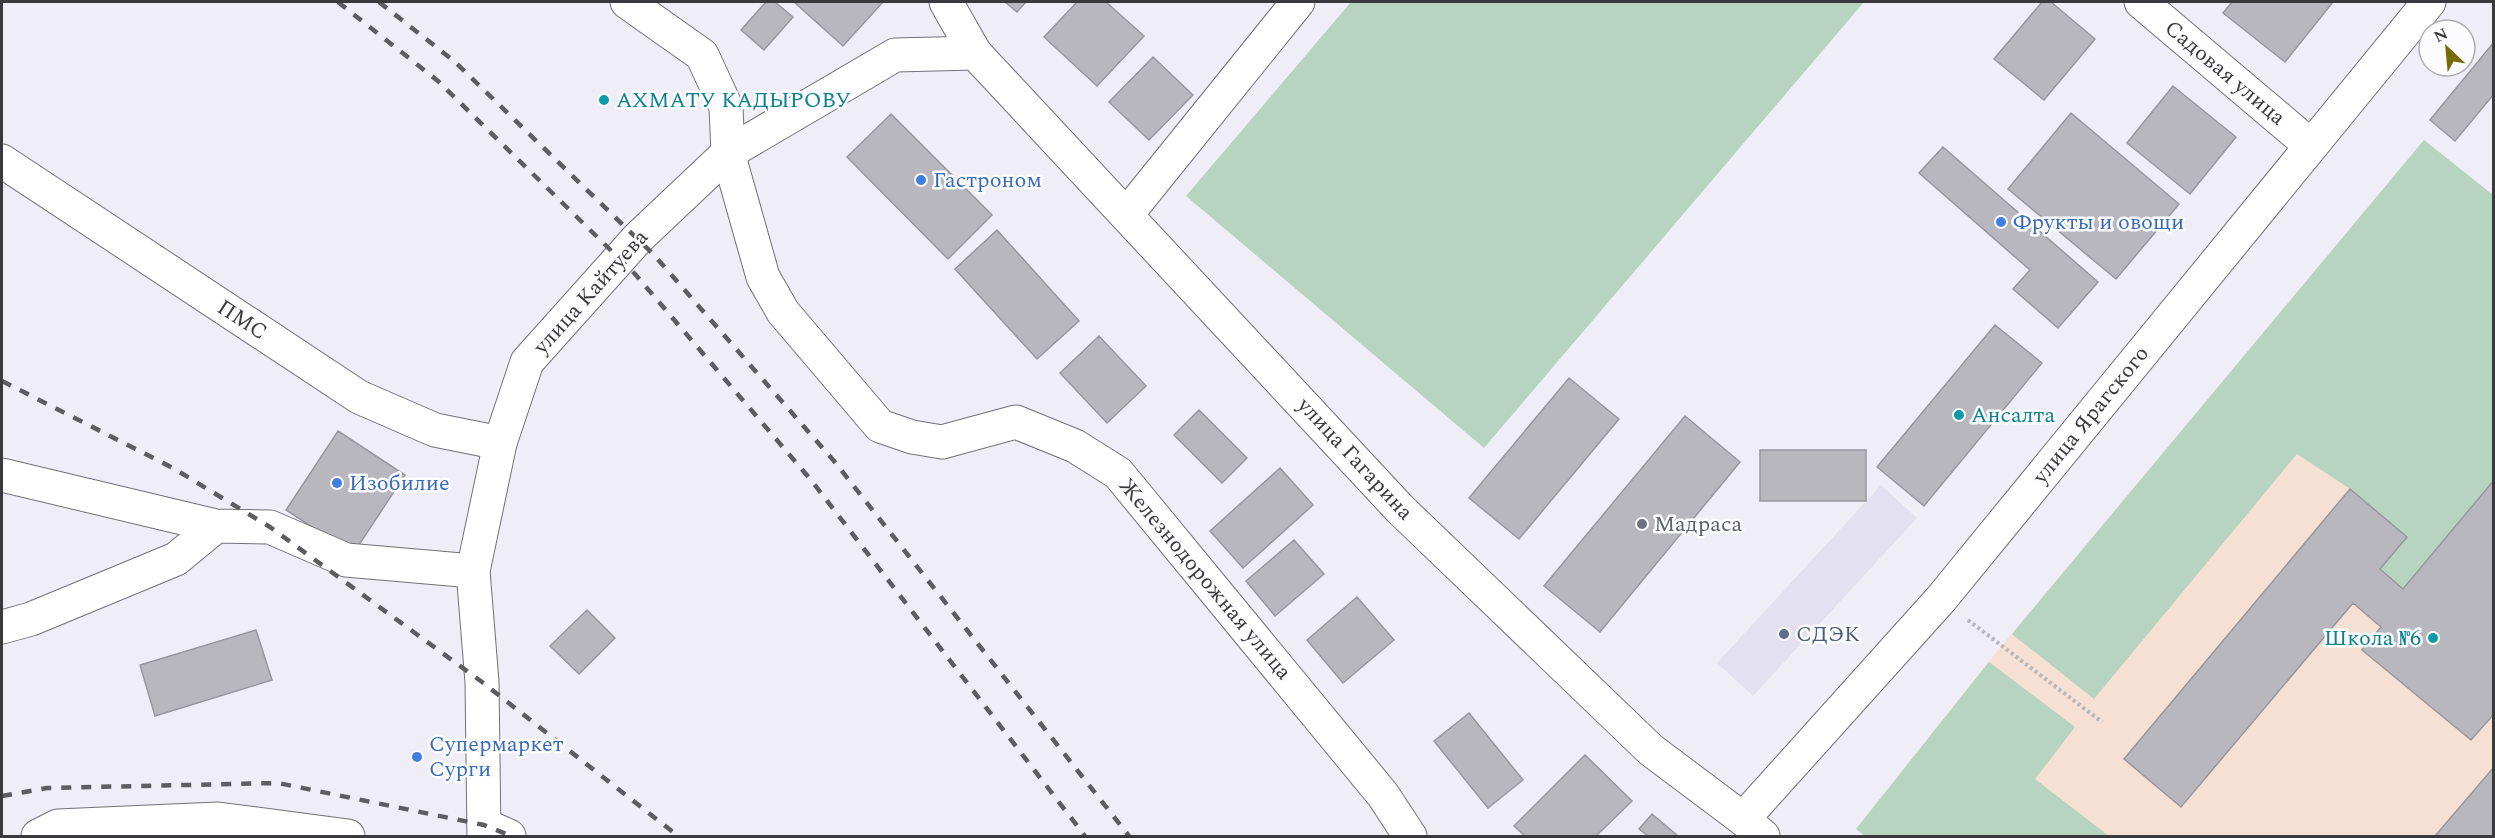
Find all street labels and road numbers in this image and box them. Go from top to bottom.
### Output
street label: Садовая улица [2157,12,2293,134]
street label: улица Кайтуева [525,222,656,363]
street label: ПМС [210,291,274,349]
street label: улица Ярагского [2024,339,2157,492]
street label: улица Гагарина [1288,389,1421,528]
street label: Железнодорожная улица [1110,471,1300,687]

